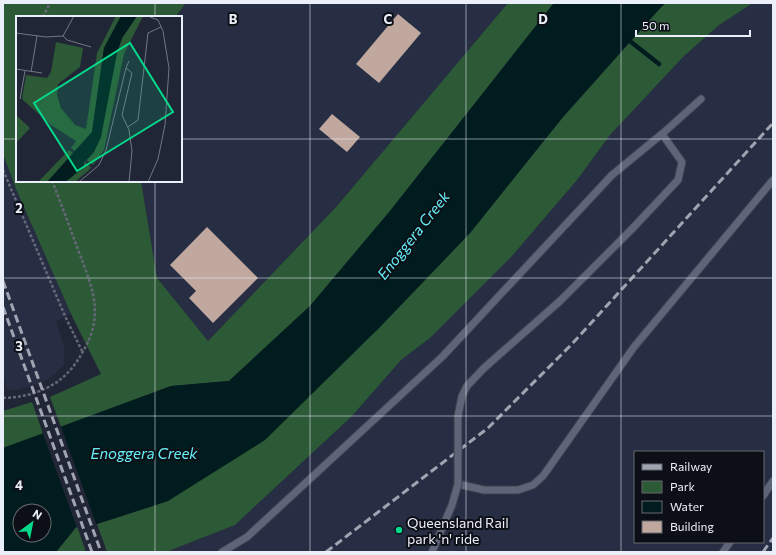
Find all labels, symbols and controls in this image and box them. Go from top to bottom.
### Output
text: B [229,11,238,27]
text: C [384,11,393,27]
text: D [538,11,548,27]
scale bar [636,12,750,38]
inset map [16,16,182,182]
text: 50 m [642,18,670,32]
water label: Enoggera Creek [373,187,454,283]
text: 2 [15,200,23,216]
text: 3 [15,338,23,354]
water label: Enoggera Creek [91,444,198,462]
legend [634,451,764,543]
text: Railway [670,459,712,473]
text: 4 [15,477,23,493]
text: Park [670,479,696,493]
text: Water [670,499,704,513]
north arrow [12,503,52,543]
text: N [31,506,45,522]
place label: Queensland Rail park 'n' ride [407,514,509,547]
text: Building [670,519,714,533]
marker: Queensland Rail park 'n' ride [394,525,404,535]

